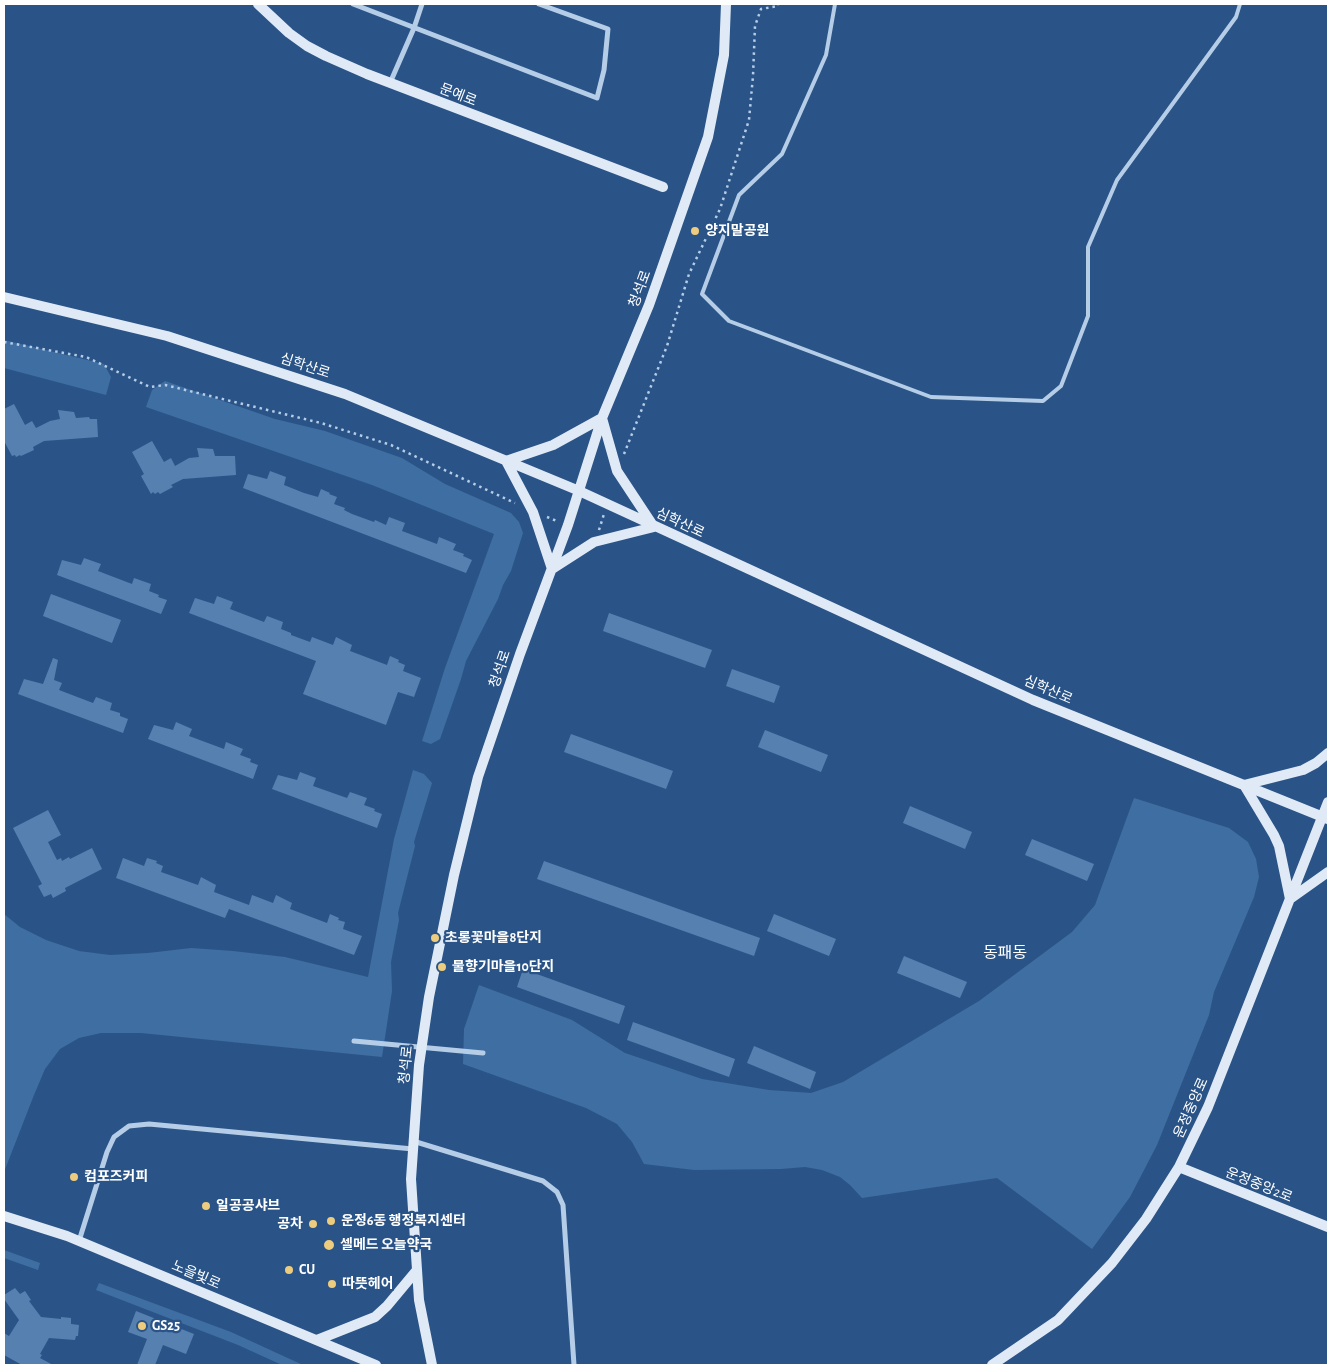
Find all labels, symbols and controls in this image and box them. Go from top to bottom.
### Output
street label: 문예로 [437,80,479,110]
place label: 양지말공원 [705,223,769,239]
marker: 양지말공원 [689,225,701,237]
street label: 청석로 [625,268,655,310]
street label: 심학산로 [278,350,332,382]
street label: 심학산로 [653,505,707,541]
street label: 청석로 [486,648,514,690]
street label: 심학산로 [1021,672,1075,708]
place label: 초롱꽃마을8단지 [445,930,542,946]
marker: 초롱꽃마을8단지 [429,932,441,944]
district label: 동패동 [983,943,1027,963]
place label: 물향기마을10단지 [452,959,554,975]
marker: 물향기마을10단지 [436,961,448,973]
street label: 청석로 [396,1045,416,1085]
street label: 운정중앙로 [1170,1075,1212,1141]
street label: 운정중앙2로 [1223,1164,1295,1206]
place label: 컴포즈커피 [84,1169,148,1185]
marker: 컴포즈커피 [68,1171,80,1183]
place label: 일공공샤브 [216,1198,280,1214]
marker: 일공공샤브 [200,1200,212,1212]
place label: 운정6동 행정복지센터 [341,1213,466,1229]
marker: 운정6동 행정복지센터 [325,1215,337,1227]
place label: 공차 [277,1216,303,1232]
marker: 공차 [307,1218,319,1230]
place label: 셀메드 오늘약국 [340,1237,432,1253]
marker: 셀메드 오늘약국 [322,1238,336,1252]
street label: 노을빛로 [169,1257,223,1293]
place label: CU [299,1262,315,1278]
marker: CU [283,1264,295,1276]
place label: 따뜻헤어 [342,1276,394,1292]
marker: 따뜻헤어 [326,1278,338,1290]
place label: GS25 [152,1318,180,1334]
marker: GS25 [136,1320,148,1332]

